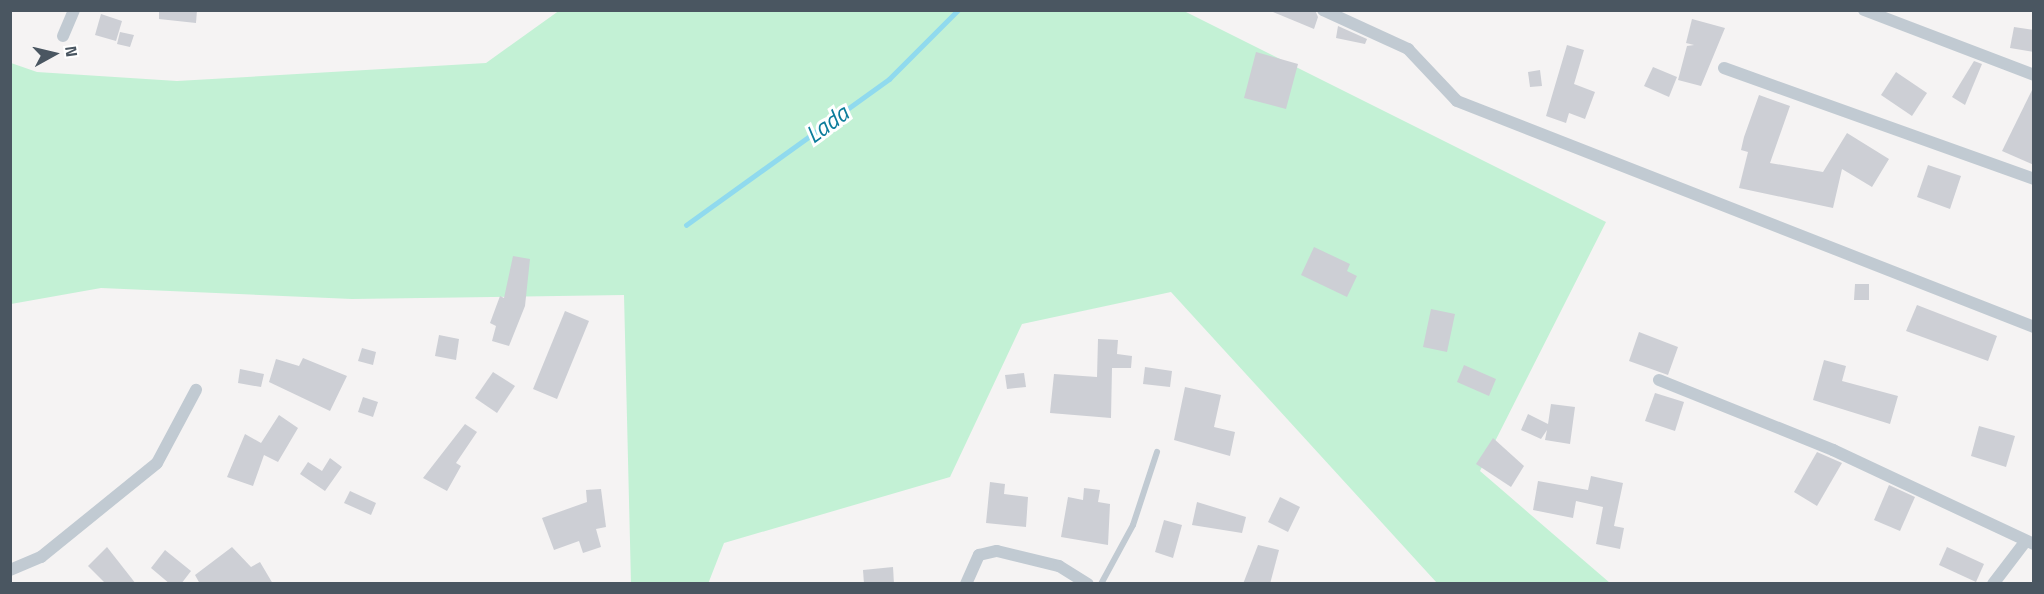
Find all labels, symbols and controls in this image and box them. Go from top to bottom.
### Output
north arrow [24,24,84,84]
text: N [59,44,84,59]
water label: Lada [800,99,854,149]

